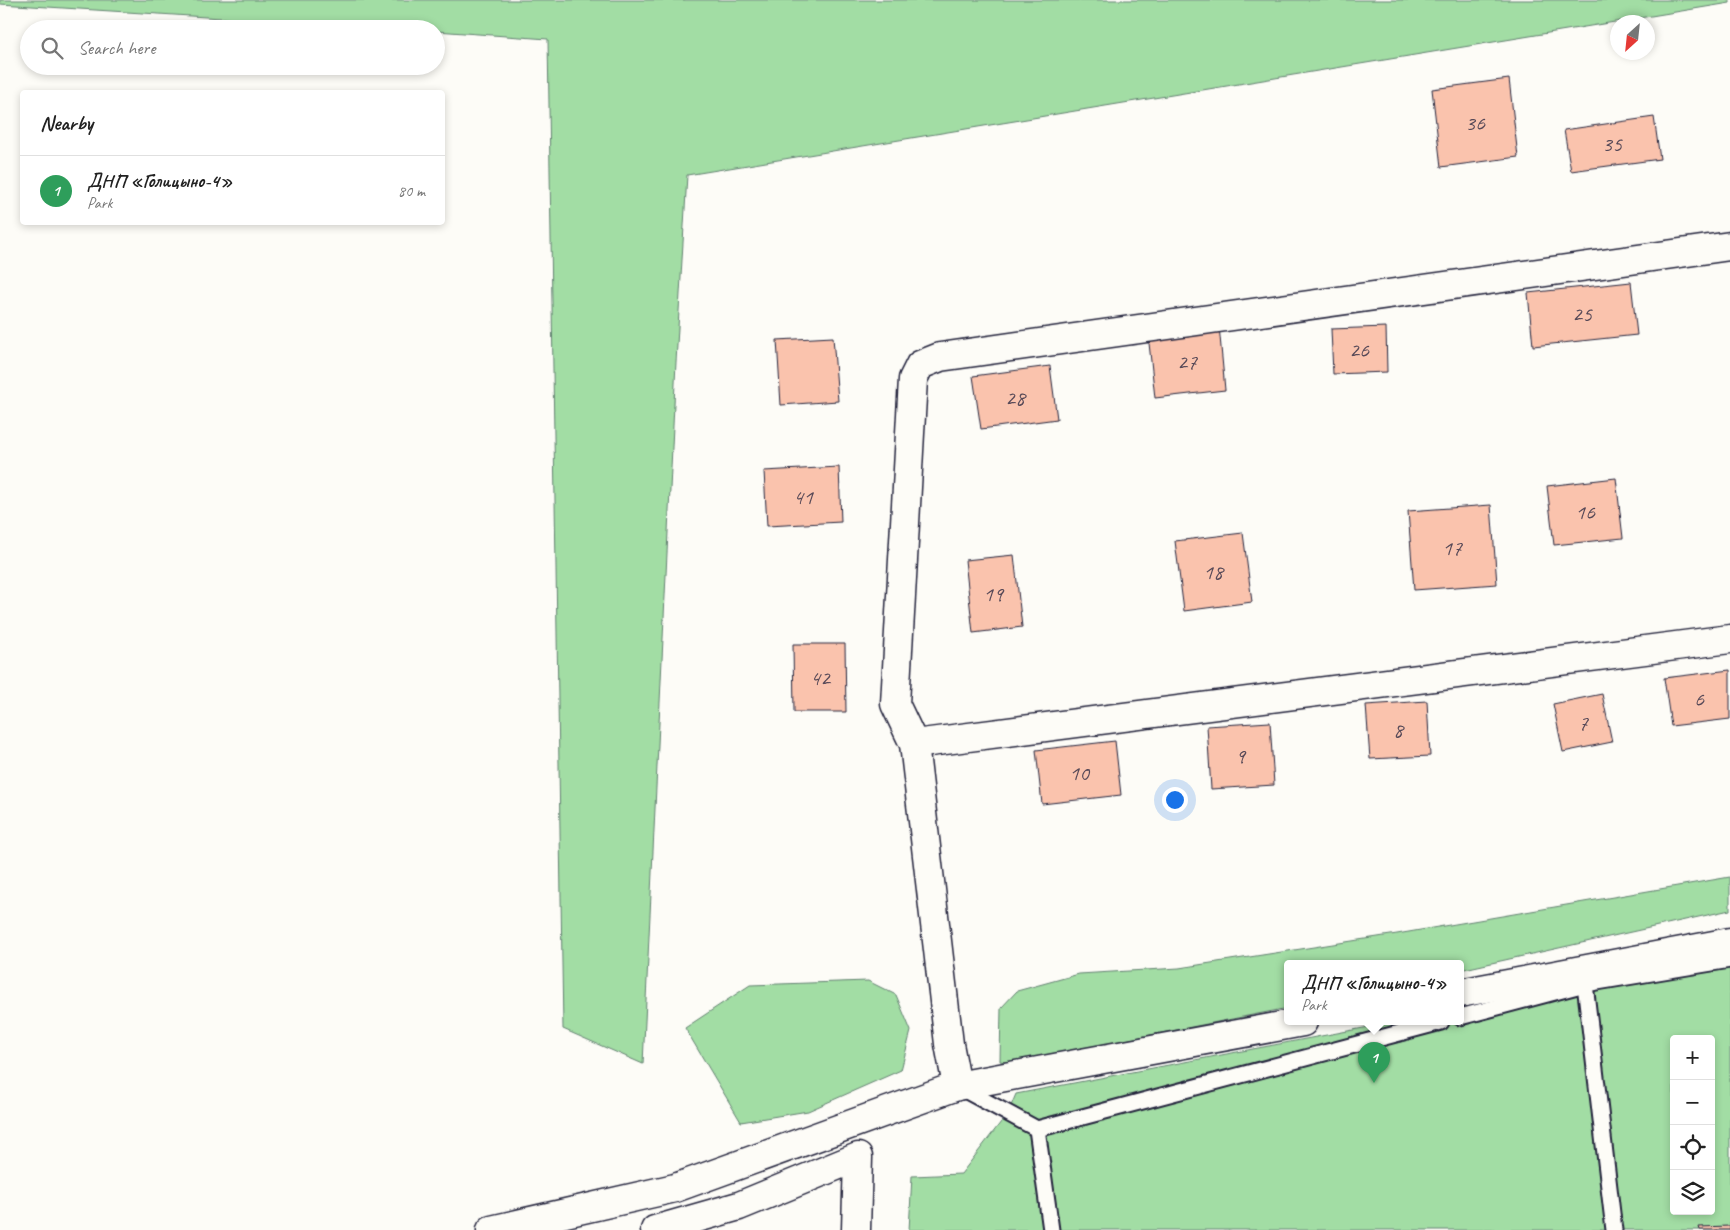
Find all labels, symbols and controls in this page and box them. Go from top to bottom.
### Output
north arrow [1610,15,1655,60]
search box [20,20,445,75]
icon: search [38,34,66,62]
text: Search here [78,36,155,60]
house number: 36 [1465,109,1486,137]
text: Nearby [40,110,93,136]
house number: 35 [1602,130,1623,158]
text: ДНП «Голицыно-4» [87,169,232,193]
text: 1 [52,181,60,201]
text: 80 m [398,181,425,201]
text: Park [87,193,112,213]
house number: 25 [1572,300,1593,328]
house number: 26 [1349,336,1370,364]
house number: 27 [1177,348,1198,376]
house number: 28 [1005,384,1027,412]
house number: 41 [793,483,814,511]
house number: 16 [1575,498,1596,526]
house number: 17 [1442,534,1463,562]
house number: 18 [1203,558,1225,586]
house number: 19 [983,580,1005,608]
house number: 42 [810,664,832,692]
house number: 6 [1694,685,1705,713]
house number: 7 [1578,709,1589,737]
house number: 8 [1393,716,1405,744]
house number: 9 [1235,742,1247,770]
house number: 10 [1069,759,1091,787]
your location [1162,787,1188,813]
popup [1284,960,1464,1025]
text: ДНП «Голицыно-4» [1301,971,1447,995]
text: Park [1301,995,1327,1015]
map controls [1670,1035,1715,1215]
button: + [1670,1035,1715,1080]
pin: 1 [1358,1042,1390,1083]
button: − [1670,1080,1715,1125]
button: locate [1670,1125,1715,1170]
button: layers [1670,1170,1715,1215]

